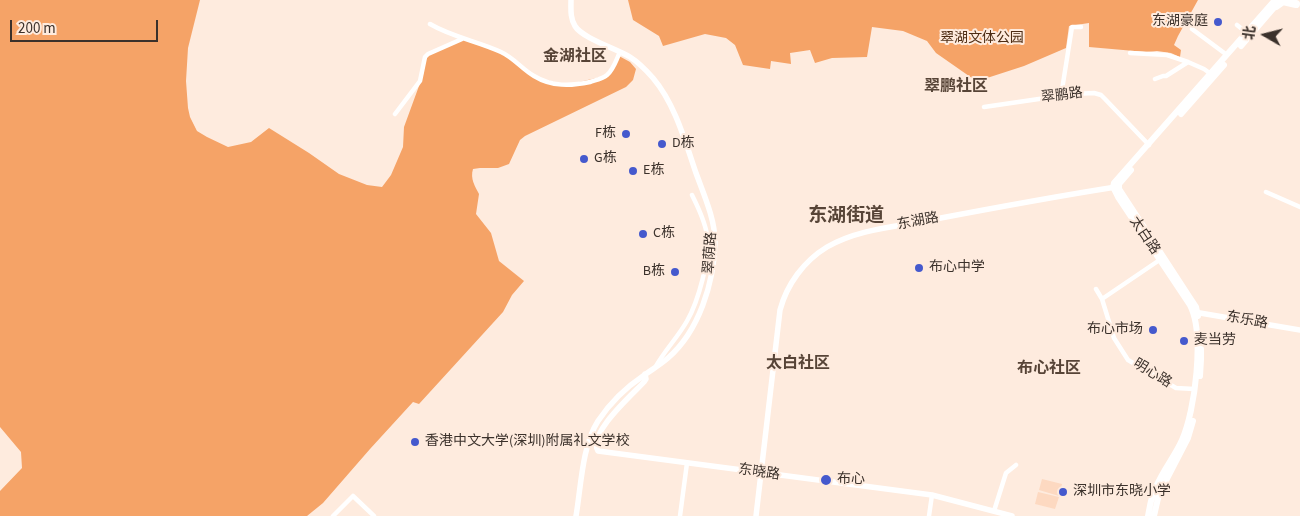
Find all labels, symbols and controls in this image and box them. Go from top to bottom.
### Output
scale bar [12,10,160,42]
north arrow [1240,10,1290,60]
place label: 东湖豪庭 [1152,14,1208,30]
marker: 东湖豪庭 [1212,16,1224,28]
text: 200 m [18,18,56,39]
text: 北 [1239,25,1261,41]
park label: 翠湖文体公园 [940,31,1024,47]
district label: 金湖社区 [543,47,607,67]
district label: 翠鹏社区 [924,77,988,97]
street label: 翠鹏路 [1040,85,1084,107]
place label: F栋 [595,126,616,142]
marker: F栋 [620,128,632,140]
place label: D栋 [672,136,695,152]
marker: D栋 [656,138,668,150]
place label: G栋 [594,151,617,167]
marker: G栋 [578,153,590,165]
place label: E栋 [643,163,664,179]
marker: E栋 [627,165,639,177]
district label: 东湖街道 [808,206,884,228]
street label: 东湖路 [896,210,940,234]
street label: 太白路 [1125,214,1163,258]
place label: C栋 [653,226,675,242]
marker: C栋 [637,228,649,240]
street label: 翠荫路 [701,231,721,275]
place label: 布心中学 [929,260,985,276]
marker: 布心中学 [913,262,925,274]
place label: B栋 [643,264,665,280]
marker: B栋 [669,266,681,278]
street label: 东乐路 [1225,309,1269,333]
place label: 布心市场 [1087,322,1143,338]
marker: 布心市场 [1147,324,1159,336]
place label: 麦当劳 [1194,333,1236,349]
marker: 麦当劳 [1178,335,1190,347]
district label: 太白社区 [766,354,830,374]
street label: 明心路 [1130,356,1174,392]
district label: 布心社区 [1017,359,1081,379]
place label: 香港中文大学(深圳)附属礼文学校 [425,434,629,450]
marker: 香港中文大学(深圳)附属礼文学校 [409,436,421,448]
street label: 东晓路 [737,462,781,484]
place label: 布心 [837,472,865,488]
marker: 布心 [819,473,833,487]
place label: 深圳市东晓小学 [1073,484,1171,500]
marker: 深圳市东晓小学 [1057,486,1069,498]

